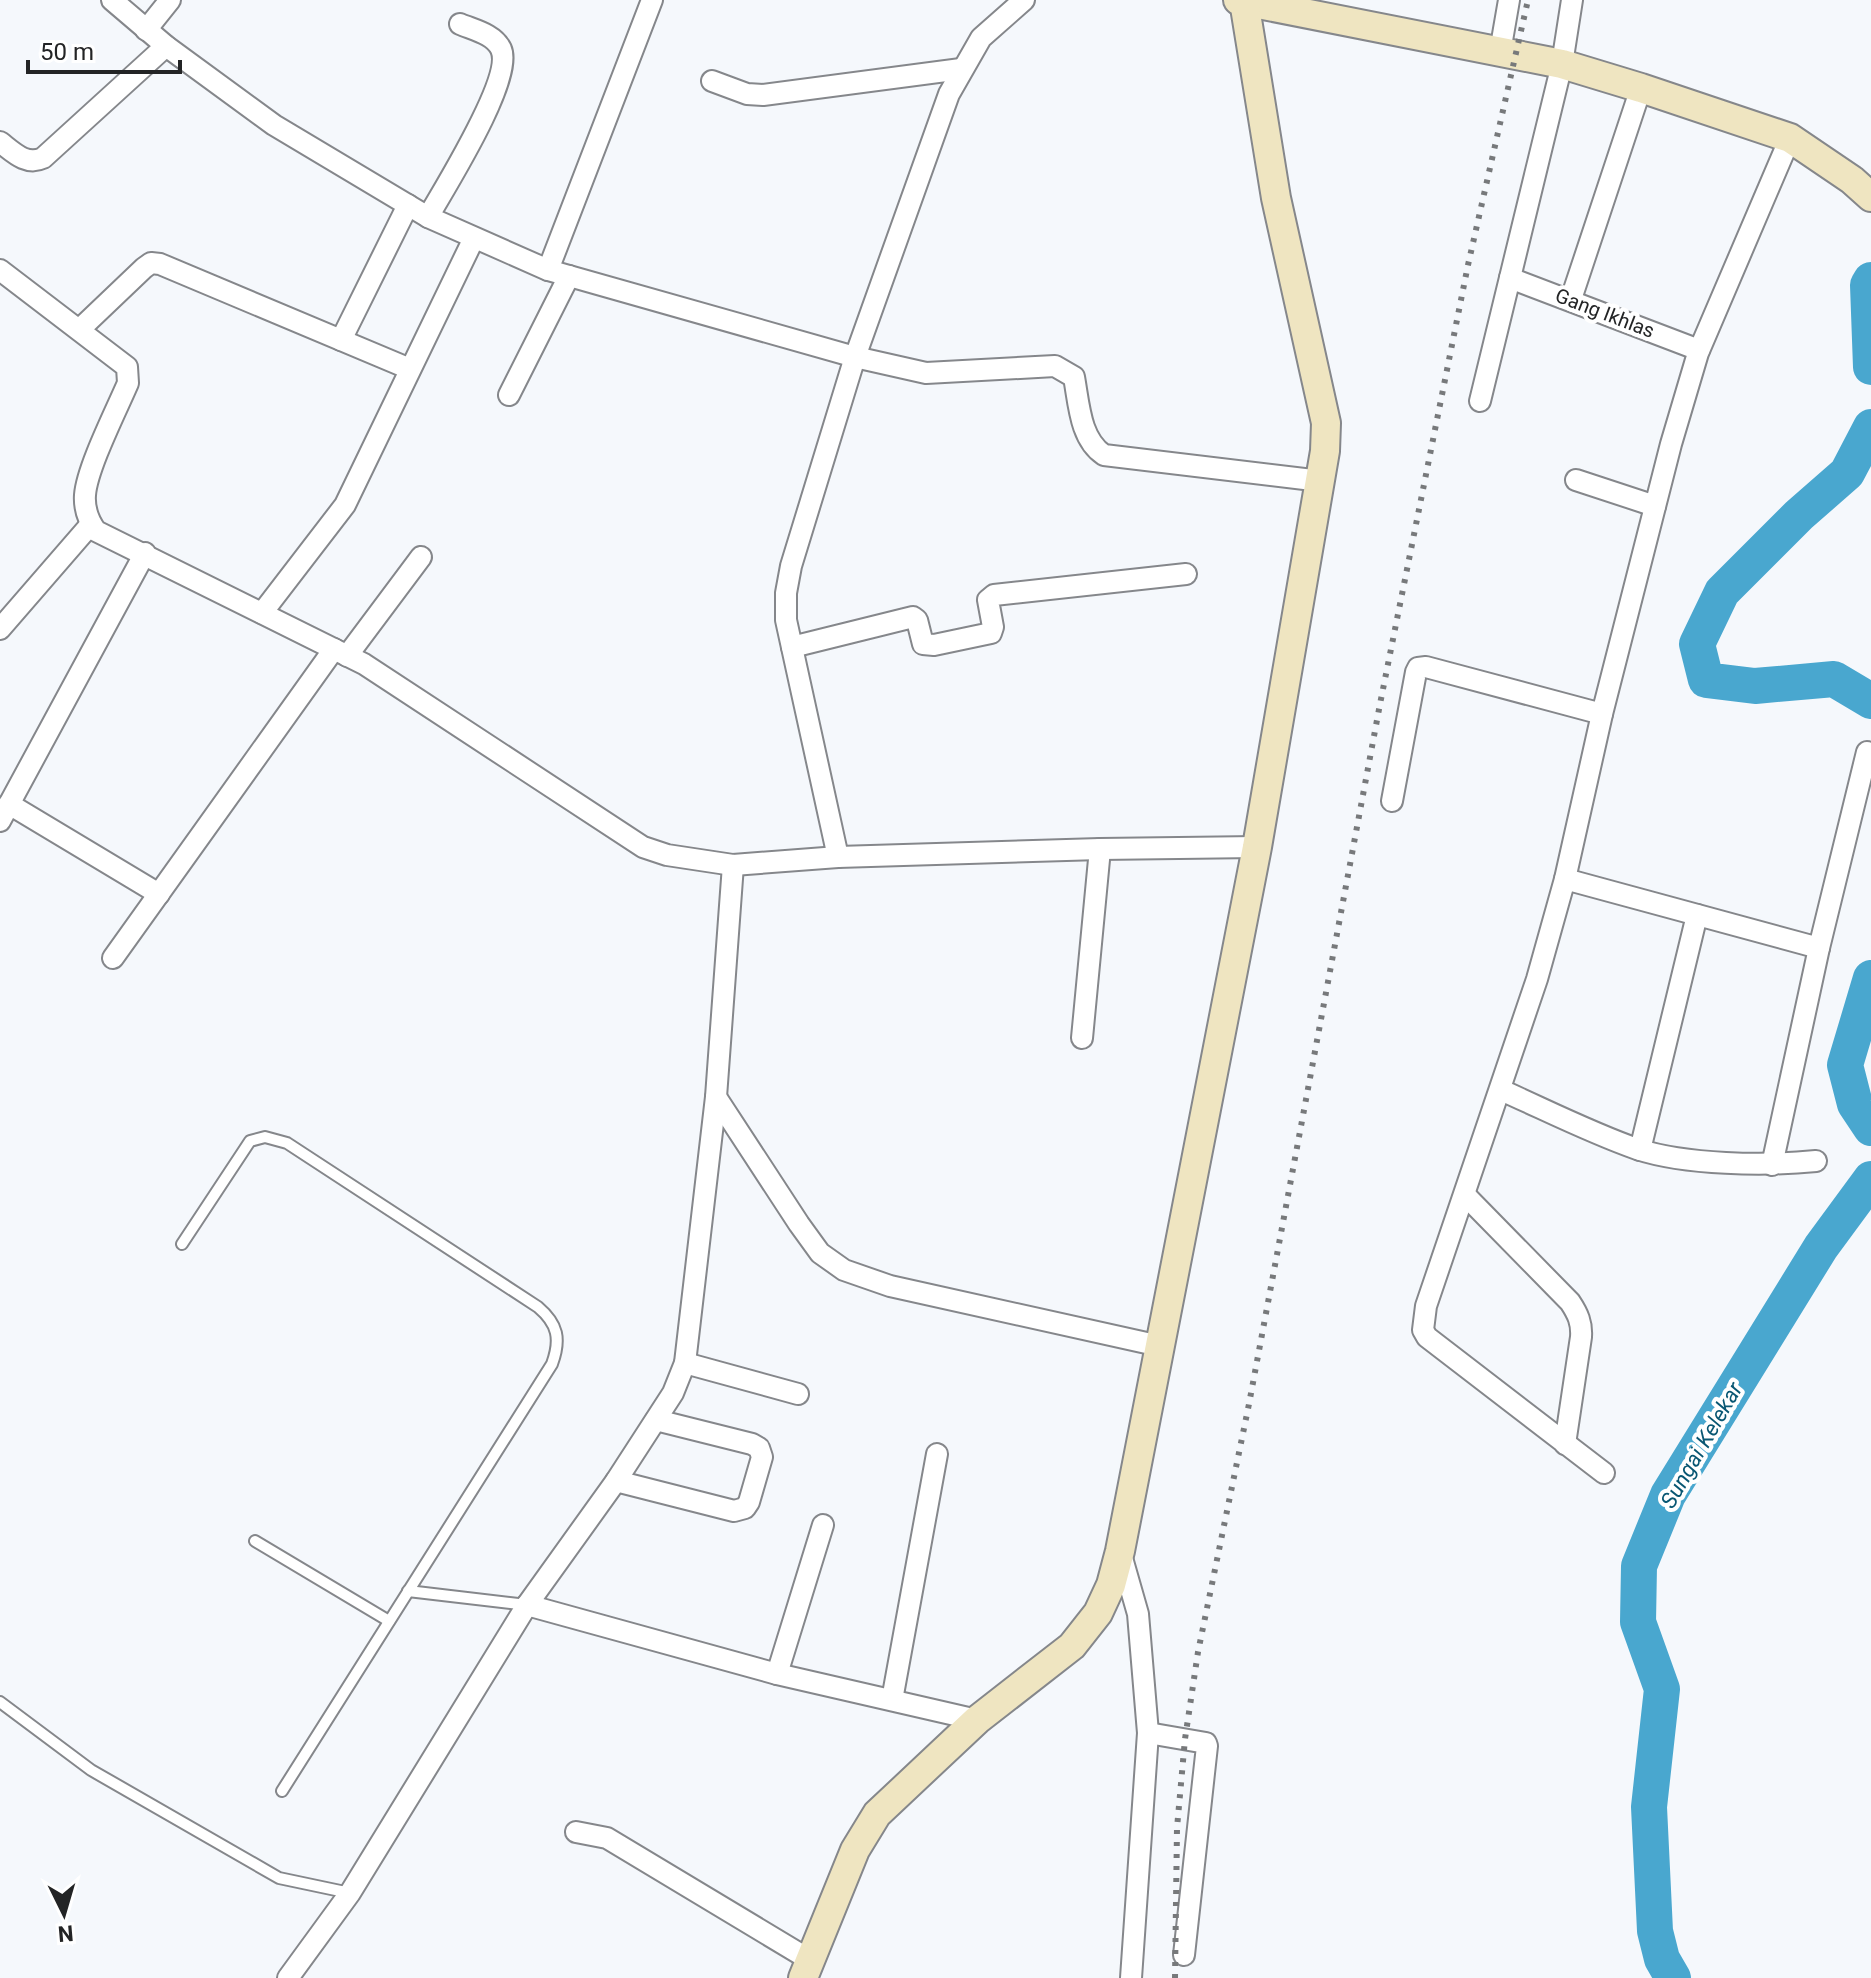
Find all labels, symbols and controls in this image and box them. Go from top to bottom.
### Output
scale bar [28,24,180,74]
text: 50 m [40,38,94,66]
street label: Gang Ikhlas [1552,283,1658,343]
water label: Sungai Kelekar [1655,1377,1748,1513]
north arrow [24,1874,104,1954]
text: N [57,1920,75,1947]

